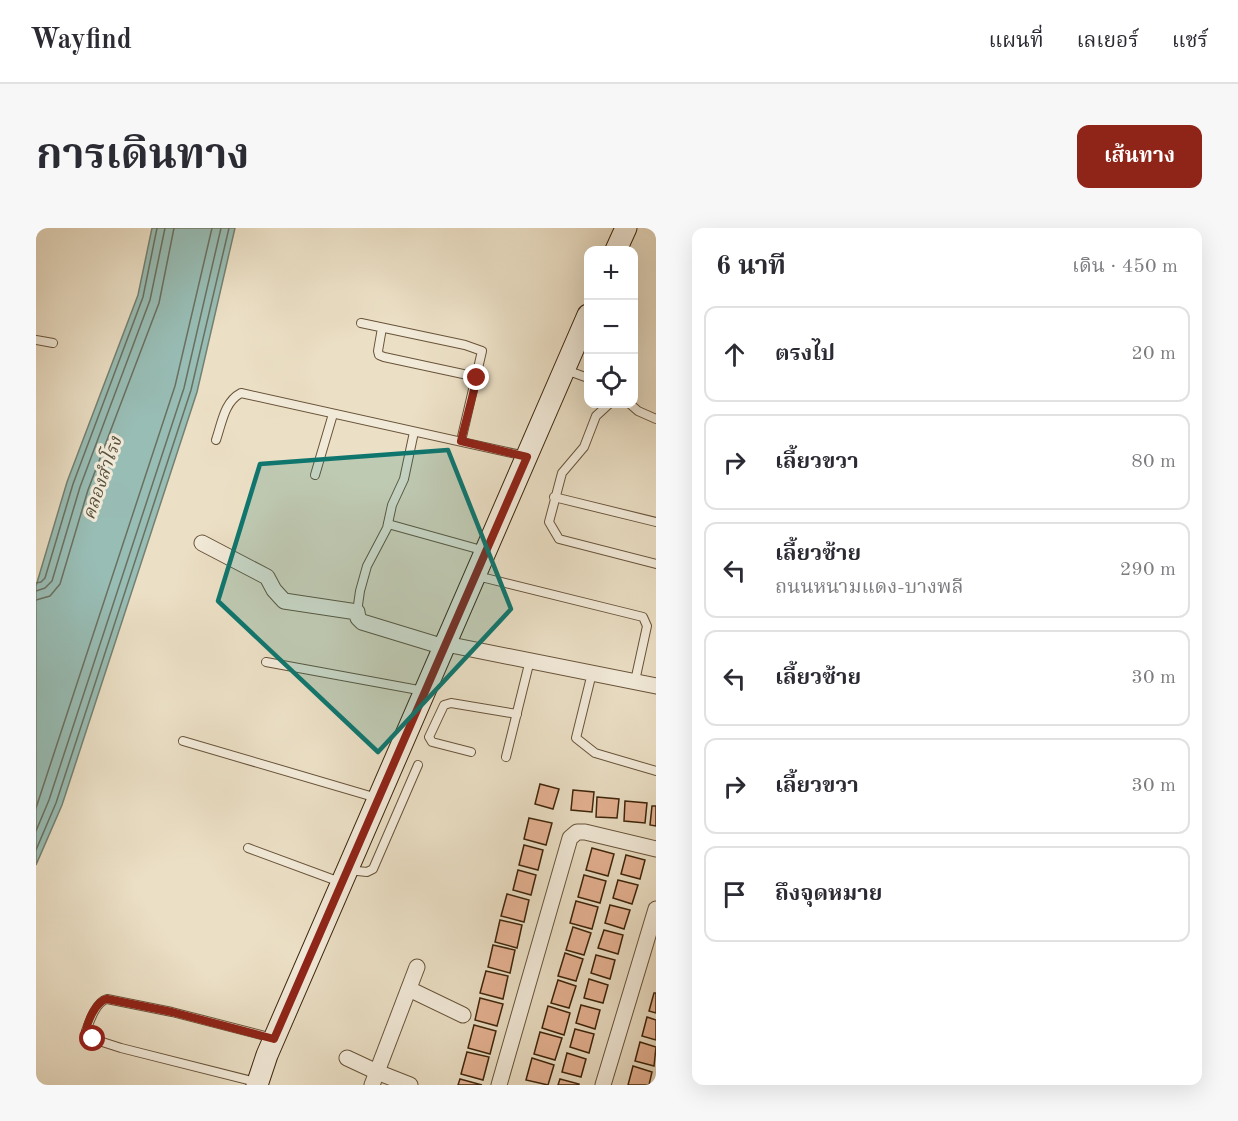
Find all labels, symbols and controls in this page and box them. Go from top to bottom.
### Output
text: Wayfind [30,27,132,55]
text: แผนที่ [989,31,1044,52]
text: เลเยอร์ [1077,31,1139,52]
text: แชร์ [1172,31,1208,52]
button: เส้นทาง [1077,125,1202,188]
text: การเดินทาง [36,136,249,178]
map controls [584,246,638,408]
button: + [584,246,638,300]
text: 6 นาที [716,254,786,280]
text: เดิน · 450 m [1072,257,1178,277]
button: − [584,300,638,354]
icon: ahead [718,338,751,371]
text: ตรงไป [775,343,835,365]
text: 20 m [1131,344,1176,364]
button: locate [584,354,638,408]
route end [463,364,489,390]
water label: คลองสำโรง [76,432,126,522]
icon: right [718,446,751,479]
text: เลี้ยวขวา [775,451,859,473]
text: 80 m [1131,452,1176,472]
text: เลี้ยวซ้าย [775,543,861,565]
icon: left [718,554,751,587]
text: 290 m [1120,560,1176,580]
text: ถนนหนามแดง-บางพลี [775,578,963,598]
icon: left [718,662,751,695]
text: เลี้ยวซ้าย [775,667,861,689]
text: 30 m [1131,668,1176,688]
icon: right [718,770,751,803]
text: เลี้ยวขวา [775,775,859,797]
text: 30 m [1131,776,1176,796]
icon: arrive [718,878,751,911]
text: ถึงจุดหมาย [775,883,882,905]
route start [79,1025,105,1051]

